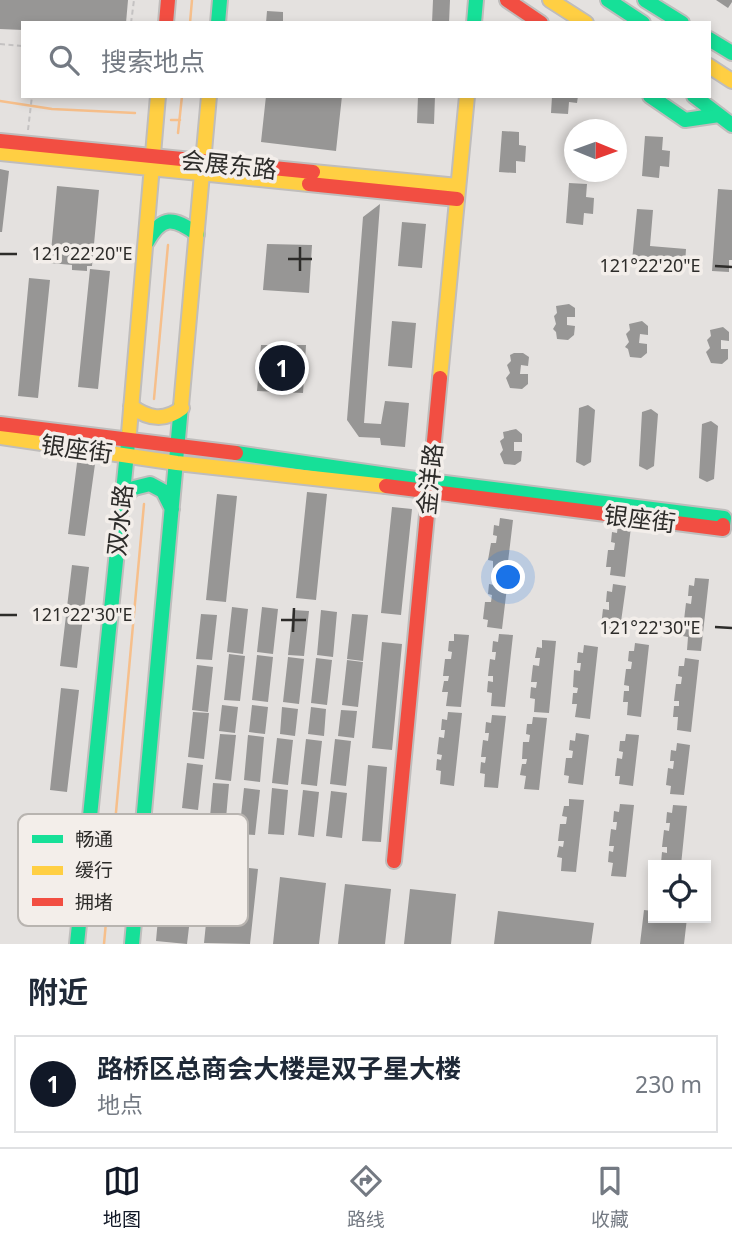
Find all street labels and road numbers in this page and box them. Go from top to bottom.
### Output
street label: 会展东路 [180,143,278,185]
street label: 银座街 [39,427,115,469]
street label: 金洋路 [409,441,449,517]
street label: 双水路 [99,482,139,558]
street label: 银座街 [602,497,678,539]

